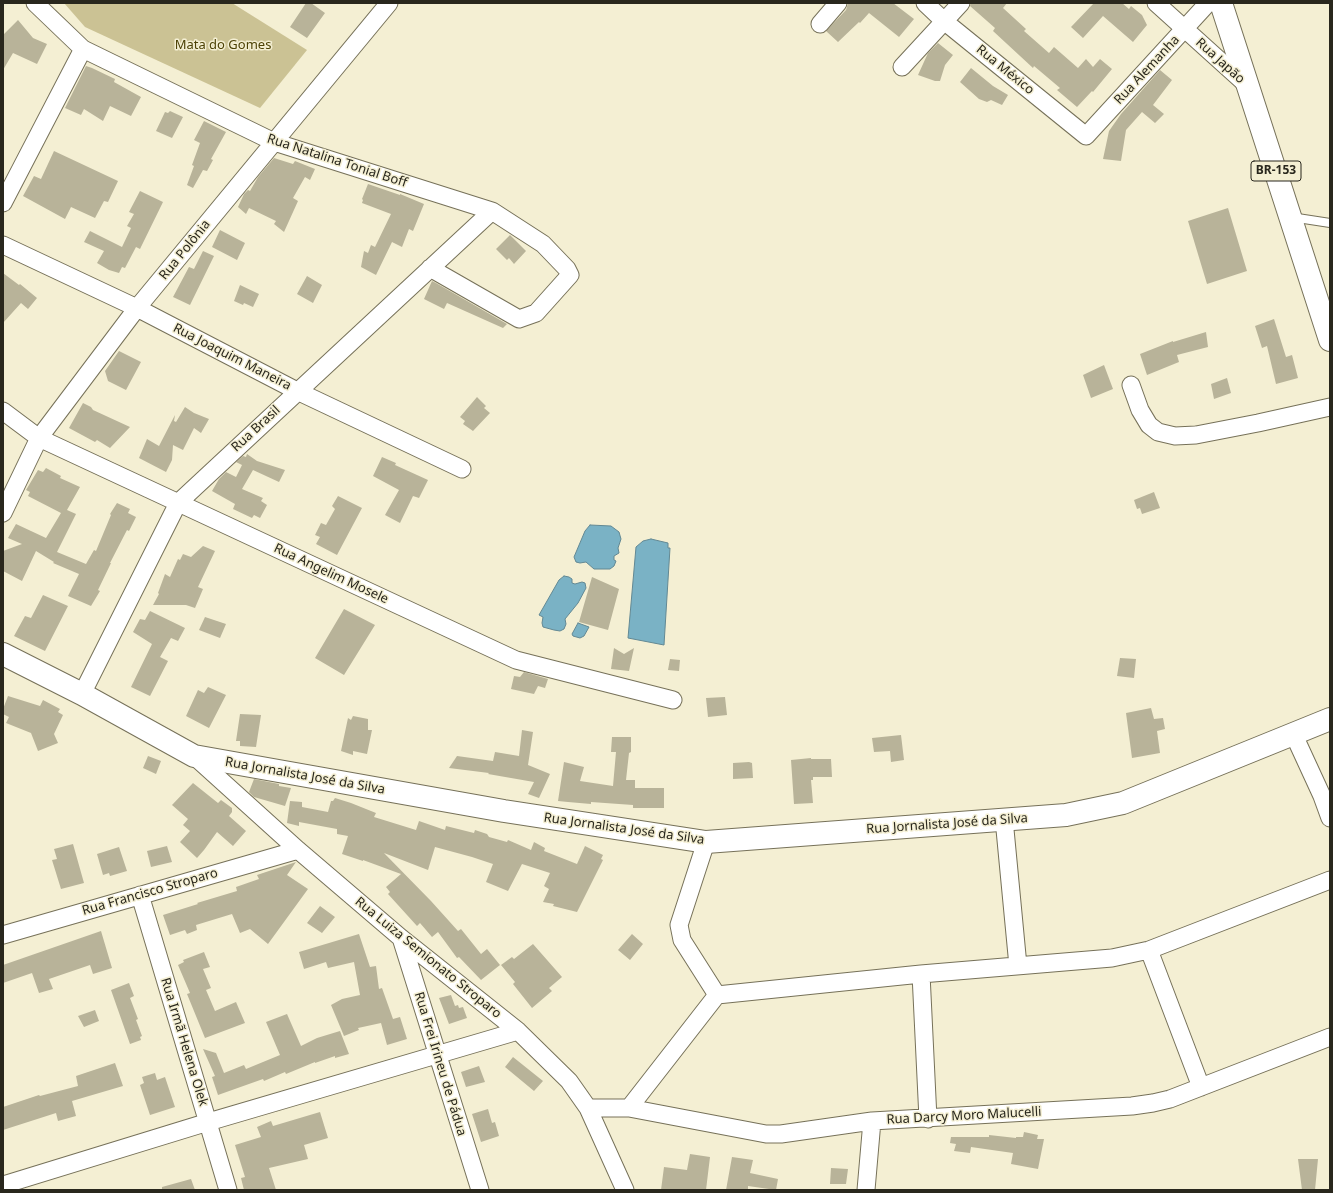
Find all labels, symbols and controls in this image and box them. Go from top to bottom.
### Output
street label: Rua Alemanha [1111,32,1183,108]
street label: Rua Japão [1192,35,1248,87]
park label: Mata do Gomes [175,37,271,53]
street label: Rua México [973,42,1037,98]
street label: Rua Natalina Tonial Boff [265,131,409,191]
road number: BR-153 [1251,161,1301,181]
street label: Rua Polônia [156,217,214,283]
street label: Rua Joaquim Maneira [170,320,294,394]
street label: Rua Brasil [229,403,283,455]
street label: Rua Angelim Mosele [271,541,391,607]
street label: Rua Jornalista José da Silva [224,754,386,798]
street label: Rua Jornalista José da Silva [543,810,705,848]
street label: Rua Jornalista José da Silva [866,811,1028,837]
street label: Rua Francisco Stroparo [80,865,220,919]
street label: Rua Luiza Semionato Stroparo [352,894,504,1022]
street label: Rua Irmã Helena Olek [157,976,211,1108]
street label: Rua Frei Irineu de Pádua [411,990,469,1138]
street label: Rua Darcy Moro Malucelli [886,1104,1042,1128]

